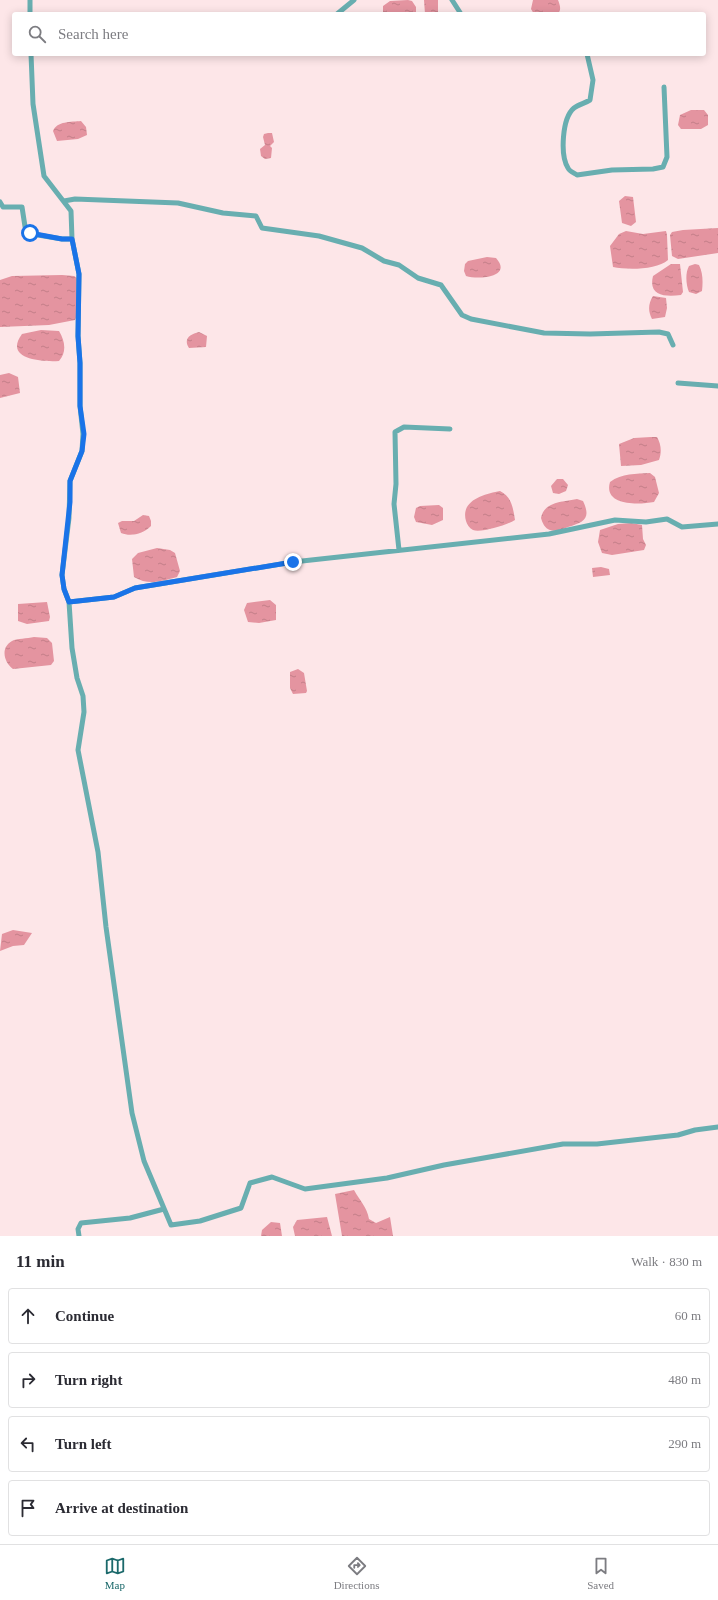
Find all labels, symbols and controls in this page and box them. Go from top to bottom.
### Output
search box [12,12,706,56]
icon: search [26,23,48,45]
text: Search here [58,26,128,42]
route start [21,224,39,242]
route end [284,553,302,571]
text: 11 min [16,1252,65,1271]
text: Walk · 830 m [631,1254,702,1269]
icon: ahead [17,1305,39,1327]
text: Continue [55,1308,114,1324]
text: 60 m [675,1308,701,1323]
icon: right [17,1369,39,1391]
text: Turn right [55,1372,122,1388]
text: 480 m [668,1372,701,1387]
icon: left [17,1433,39,1455]
text: Turn left [55,1436,112,1452]
text: 290 m [668,1436,701,1451]
icon: arrive [17,1497,39,1519]
text: Arrive at destination [55,1500,188,1516]
tab: Map [104,1555,126,1591]
tab: Directions [334,1555,379,1591]
tab: Saved [587,1555,614,1591]

